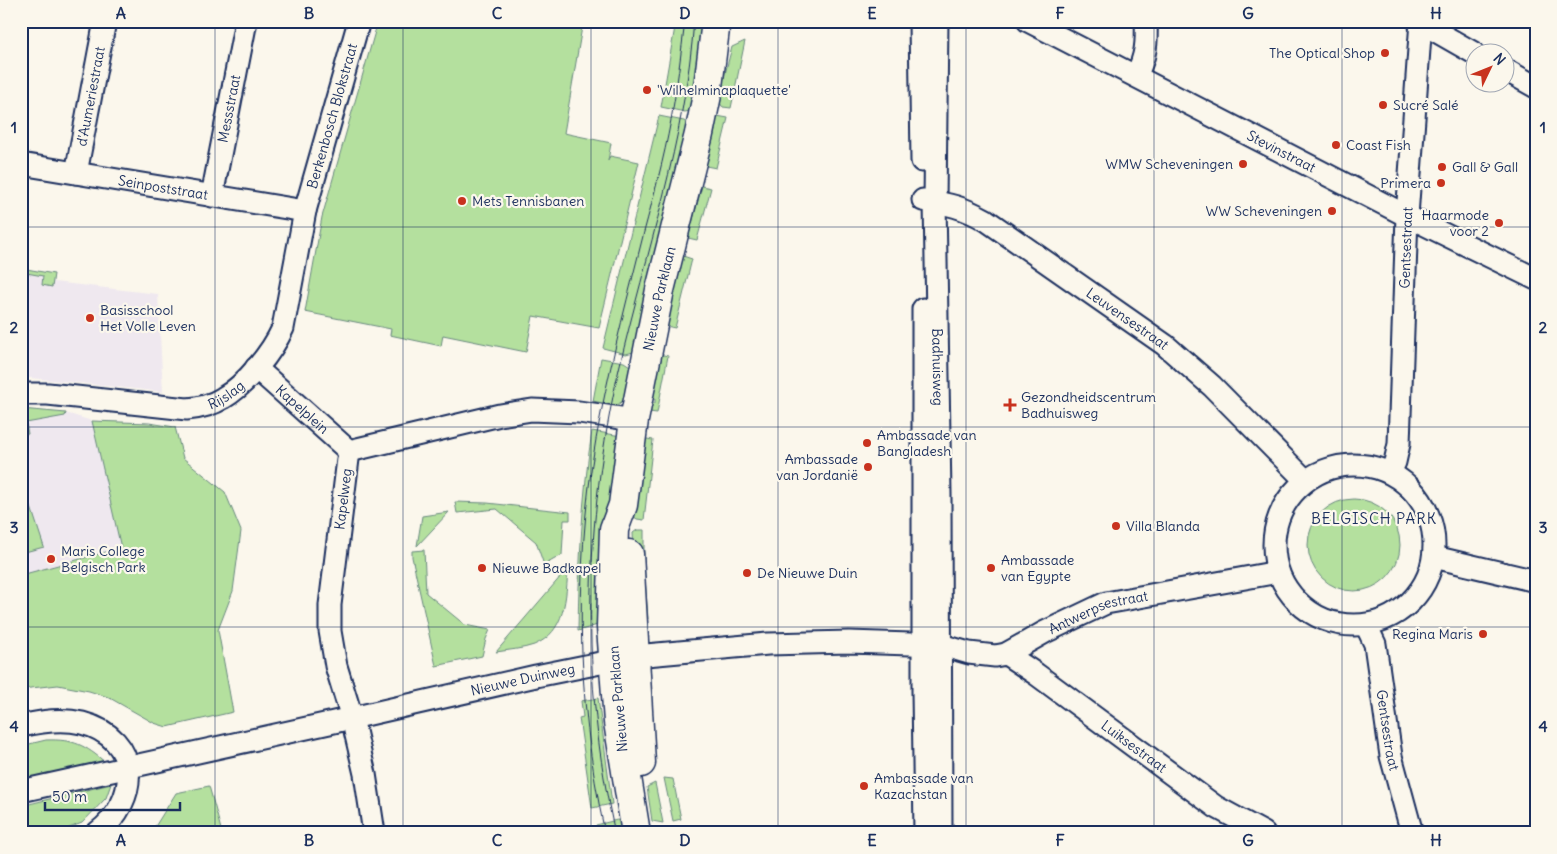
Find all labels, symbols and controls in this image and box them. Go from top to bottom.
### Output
text: A [116,3,126,23]
text: B [304,3,315,23]
text: C [492,3,503,23]
text: D [679,3,691,23]
text: E [867,3,877,23]
text: F [1055,3,1065,23]
text: G [1242,3,1254,23]
text: H [1430,3,1442,23]
street label: Berkenbosch Blokstraat [303,41,361,191]
north arrow [1464,42,1514,92]
place label: The Optical Shop [1269,44,1375,62]
street label: d'Aumeriestraat [72,45,109,148]
marker: The Optical Shop [1379,47,1391,59]
text: N [1490,49,1509,69]
street label: Messstraat [214,73,244,144]
place label: 'Wilhelminaplaquette' [657,81,791,99]
marker: 'Wilhelminaplaquette' [641,84,653,96]
place label: Sucré Salé [1393,96,1459,114]
marker: Sucré Salé [1377,99,1389,111]
text: 1 [11,117,17,137]
text: 1 [1540,117,1546,137]
street label: Stevinstraat [1244,126,1319,177]
place label: Coast Fish [1346,136,1411,154]
marker: Coast Fish [1330,139,1342,151]
place label: WMW Scheveningen [1105,155,1233,173]
marker: WMW Scheveningen [1237,158,1249,170]
place label: Gall & Gall [1452,158,1518,176]
marker: Gall & Gall [1436,161,1448,173]
street label: Seinpoststraat [117,171,210,204]
place label: Primera [1380,174,1431,192]
marker: Primera [1435,177,1447,189]
place label: Mets Tennisbanen [472,192,584,210]
marker: Mets Tennisbanen [456,195,468,207]
place label: WW Scheveningen [1206,202,1322,220]
marker: WW Scheveningen [1326,205,1338,217]
street label: Gentsestraat [1395,206,1417,289]
place label: Haarmode voor 2 [1421,206,1489,240]
marker: Haarmode voor 2 [1493,217,1505,229]
street label: Nieuwe Parklaan [639,245,680,352]
street label: Leuvensestraat [1083,284,1173,354]
place label: Basisschool Het Volle Leven [100,301,196,335]
marker: Basisschool Het Volle Leven [84,312,96,324]
text: 2 [10,317,19,337]
text: 2 [1539,317,1548,337]
street label: Badhuisweg [928,328,947,406]
street label: Rijslag [205,377,248,413]
street label: Kapelplein [272,381,333,438]
place label: Gezondheidscentrum Badhuisweg [1021,388,1156,422]
marker: Gezondheidscentrum Badhuisweg [1003,398,1017,412]
place label: Ambassade van Bangladesh [877,426,977,460]
marker: Ambassade van Bangladesh [861,437,873,449]
place label: Ambassade van Jordanië [776,450,858,484]
marker: Ambassade van Jordanië [862,461,874,473]
street label: Kapelweg [330,467,356,531]
district label: BELGISCH PARK [1311,509,1437,528]
text: 3 [9,517,19,537]
place label: Villa Blanda [1126,517,1200,535]
text: 3 [1538,517,1548,537]
marker: Villa Blanda [1110,520,1122,532]
place label: Maris College Belgisch Park [61,542,146,576]
place label: Ambassade van Egypte [1001,551,1074,585]
marker: Maris College Belgisch Park [45,553,57,565]
place label: Nieuwe Badkapel [492,559,601,577]
marker: Nieuwe Badkapel [476,562,488,574]
marker: Ambassade van Egypte [985,562,997,574]
place label: De Nieuwe Duin [757,564,858,582]
marker: De Nieuwe Duin [741,567,753,579]
street label: Antwerpsestraat [1046,587,1150,638]
place label: Regina Maris [1392,625,1473,643]
marker: Regina Maris [1477,628,1489,640]
street label: Nieuwe Parklaan [604,645,632,753]
street label: Nieuwe Duinweg [469,659,576,700]
street label: Gentsestraat [1373,688,1404,773]
text: 4 [9,716,19,736]
street label: Luiksestraat [1098,716,1171,777]
text: 4 [1538,716,1548,736]
place label: Ambassade van Kazachstan [874,769,974,803]
scale bar [45,779,180,811]
marker: Ambassade van Kazachstan [858,780,870,792]
text: 50 m [52,787,87,806]
text: A [116,830,126,850]
text: B [304,830,315,850]
text: C [492,830,503,850]
text: D [679,830,691,850]
text: E [867,830,877,850]
text: F [1055,830,1065,850]
text: G [1242,830,1254,850]
text: H [1430,830,1442,850]

